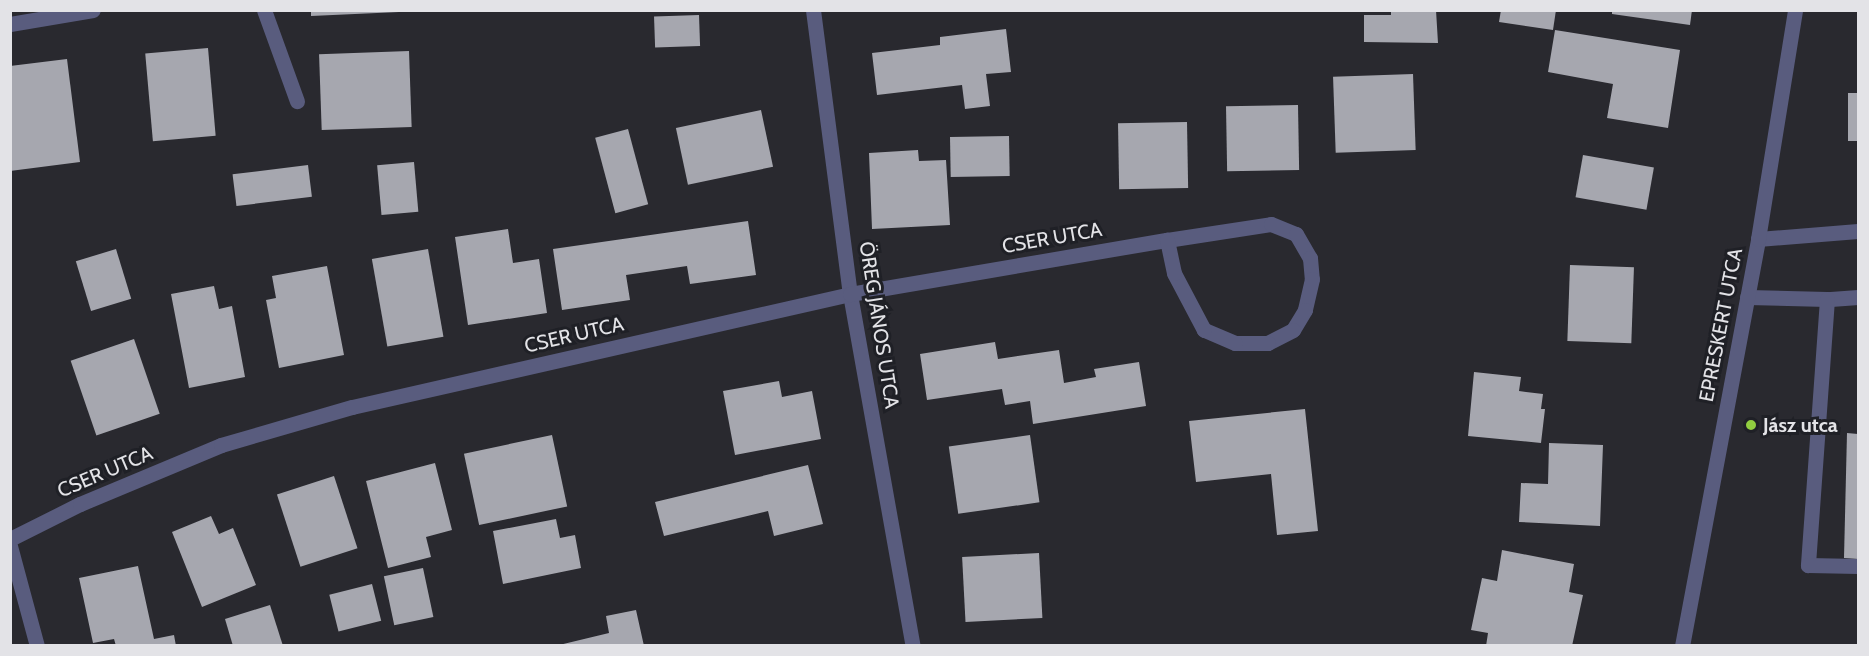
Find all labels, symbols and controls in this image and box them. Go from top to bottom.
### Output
street label: CSER UTCA [1000,217,1104,259]
street label: ÖREG JÁNOS UTCA [854,240,904,410]
street label: EPRESKERT UTCA [1694,246,1748,404]
street label: CSER UTCA [522,312,626,358]
place label: Jász utca [1763,413,1838,437]
marker: Jász utca [1744,418,1758,432]
street label: CSER UTCA [54,441,156,503]

